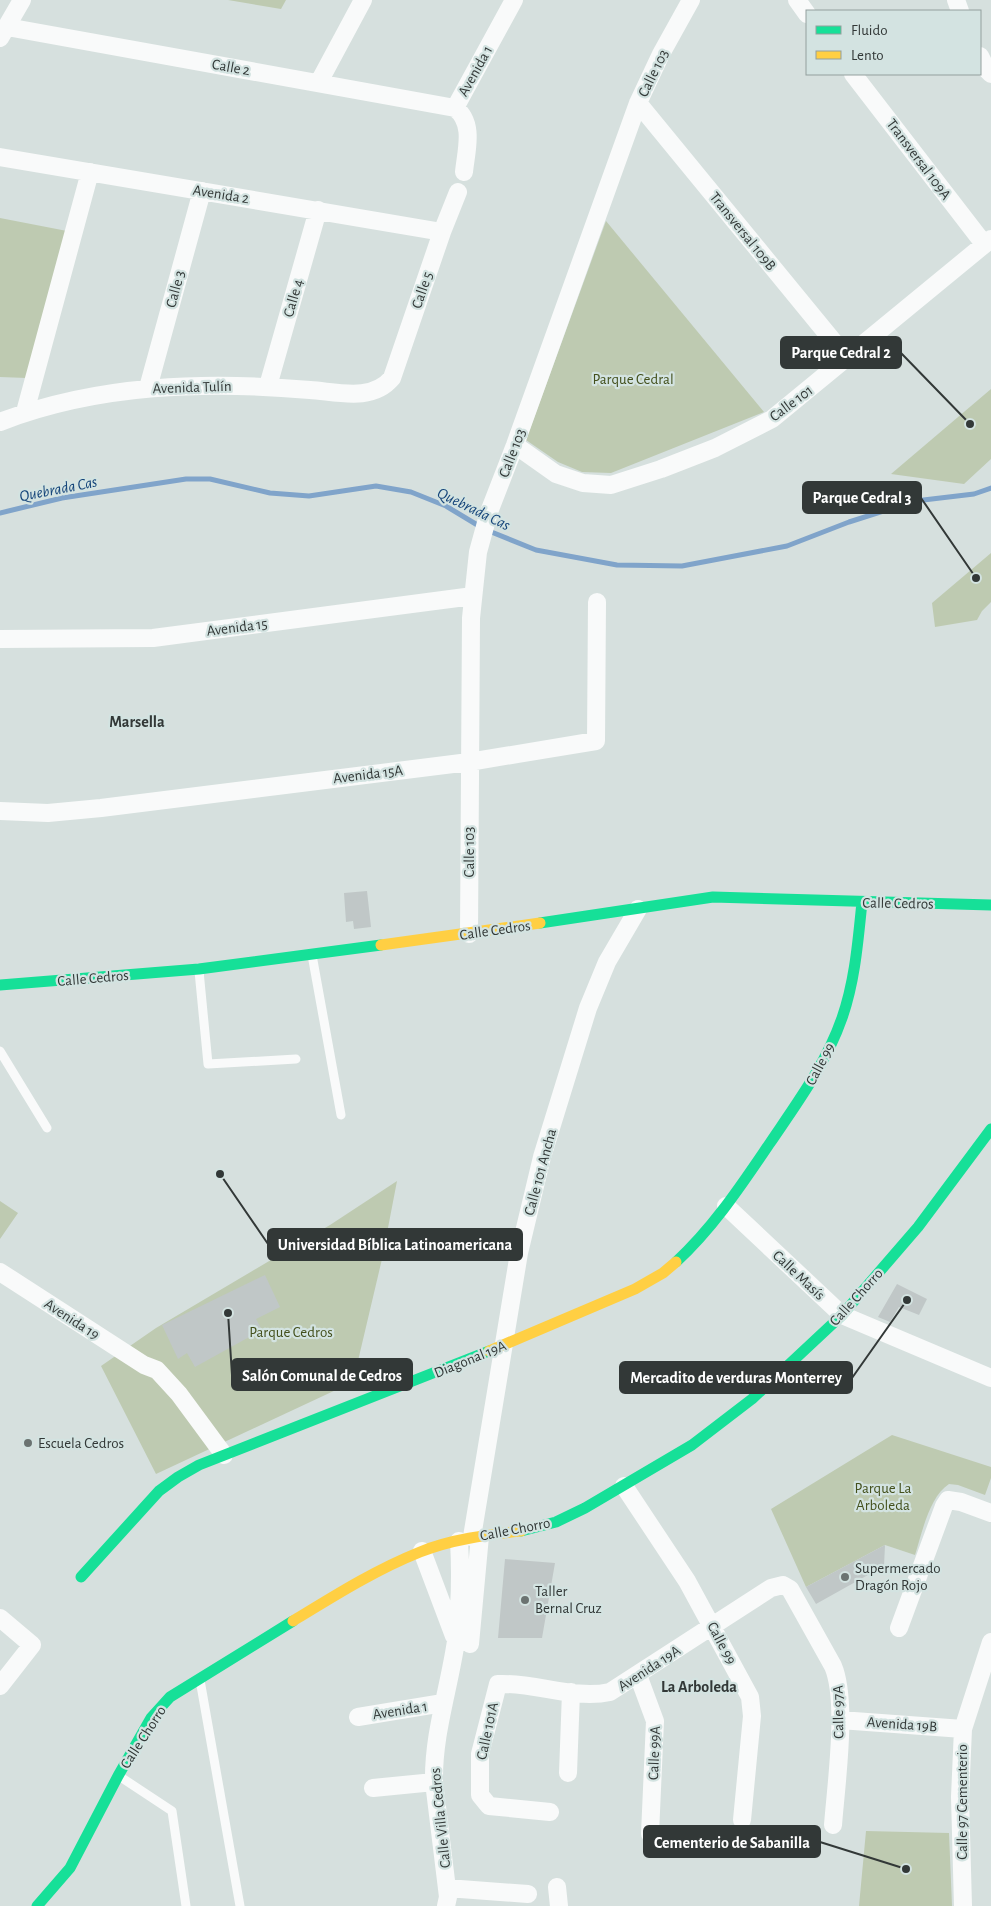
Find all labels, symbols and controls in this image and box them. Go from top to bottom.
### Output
legend [806,10,981,75]
text: Fluido [851,23,888,38]
street label: Avenida 1 [456,43,495,99]
street label: Calle 103 [636,47,671,99]
text: Lento [851,48,884,63]
street label: Calle 2 [211,57,251,78]
street label: Transversal 109A [884,116,954,203]
street label: Avenida 2 [192,183,250,206]
street label: Transversal 109B [707,189,779,273]
street label: Calle 3 [163,269,188,309]
street label: Calle 5 [409,270,436,310]
street label: Calle 4 [281,277,306,319]
callout: Parque Cedral 2 [781,337,901,368]
text: Parque Cedral 2 [791,345,891,361]
park label: Parque Cedral [592,372,674,387]
street label: Avenida Tulín [152,379,232,396]
street label: Calle 101 [767,382,816,424]
street label: Calle 103 [496,427,529,480]
water label: Quebrada Cas [18,474,99,505]
callout: Parque Cedral 3 [803,482,921,513]
water label: Quebrada Cas [434,484,512,534]
text: Parque Cedral 3 [813,490,912,506]
street label: Avenida 15 [206,616,268,639]
district label: Marsella [109,714,165,730]
street label: Avenida 15A [332,763,404,786]
street label: Calle 103 [462,827,477,877]
street label: Calle Cedros [862,895,934,912]
street label: Calle Cedros [459,918,531,943]
street label: Calle Cedros [57,968,129,989]
street label: Calle 99 [803,1041,838,1088]
street label: Calle 101 Ancha [522,1127,559,1217]
callout: Universidad Bíblica Latinoamericana [268,1229,522,1260]
text: Universidad Bíblica Latinoamericana [278,1237,512,1253]
street label: Calle Masís [770,1248,828,1303]
street label: Calle Chorro [827,1266,886,1329]
street label: Avenida 19 [42,1296,102,1343]
park label: Parque Cedros [249,1325,333,1340]
street label: Diagonal 19A [432,1338,509,1381]
callout: Salón Comunal de Cedros [232,1359,412,1390]
callout: Mercadito de verduras Monterrey [620,1362,852,1393]
text: Salón Comunal de Cedros [242,1368,402,1384]
text: Mercadito de verduras Monterrey [630,1370,843,1387]
place label: Escuela Cedros [38,1436,124,1451]
marker: Escuela Cedros [22,1437,34,1449]
park label: Parque La Arboleda [855,1481,911,1513]
street label: Calle Chorro [479,1515,552,1544]
place label: Supermercado Dragón Rojo [855,1561,941,1593]
marker: Supermercado Dragón Rojo [839,1571,851,1583]
place label: Taller Bernal Cruz [535,1584,602,1616]
marker: Taller Bernal Cruz [519,1594,531,1606]
street label: Calle 99 [704,1620,739,1667]
street label: Avenida 19A [615,1643,683,1694]
district label: La Arboleda [661,1679,737,1695]
street label: Calle 97A [831,1685,846,1739]
street label: Avenida 1 [372,1699,428,1722]
street label: Calle 101A [474,1701,501,1761]
street label: Calle Chorro [118,1703,169,1771]
street label: Avenida 19B [866,1715,938,1734]
street label: Calle 99A [646,1725,663,1780]
street label: Calle 97 Cementerio [955,1744,970,1860]
street label: Calle Villa Cedros [428,1767,453,1869]
callout: Cementerio de Sabanilla [644,1826,820,1857]
text: Cementerio de Sabanilla [654,1835,810,1851]

